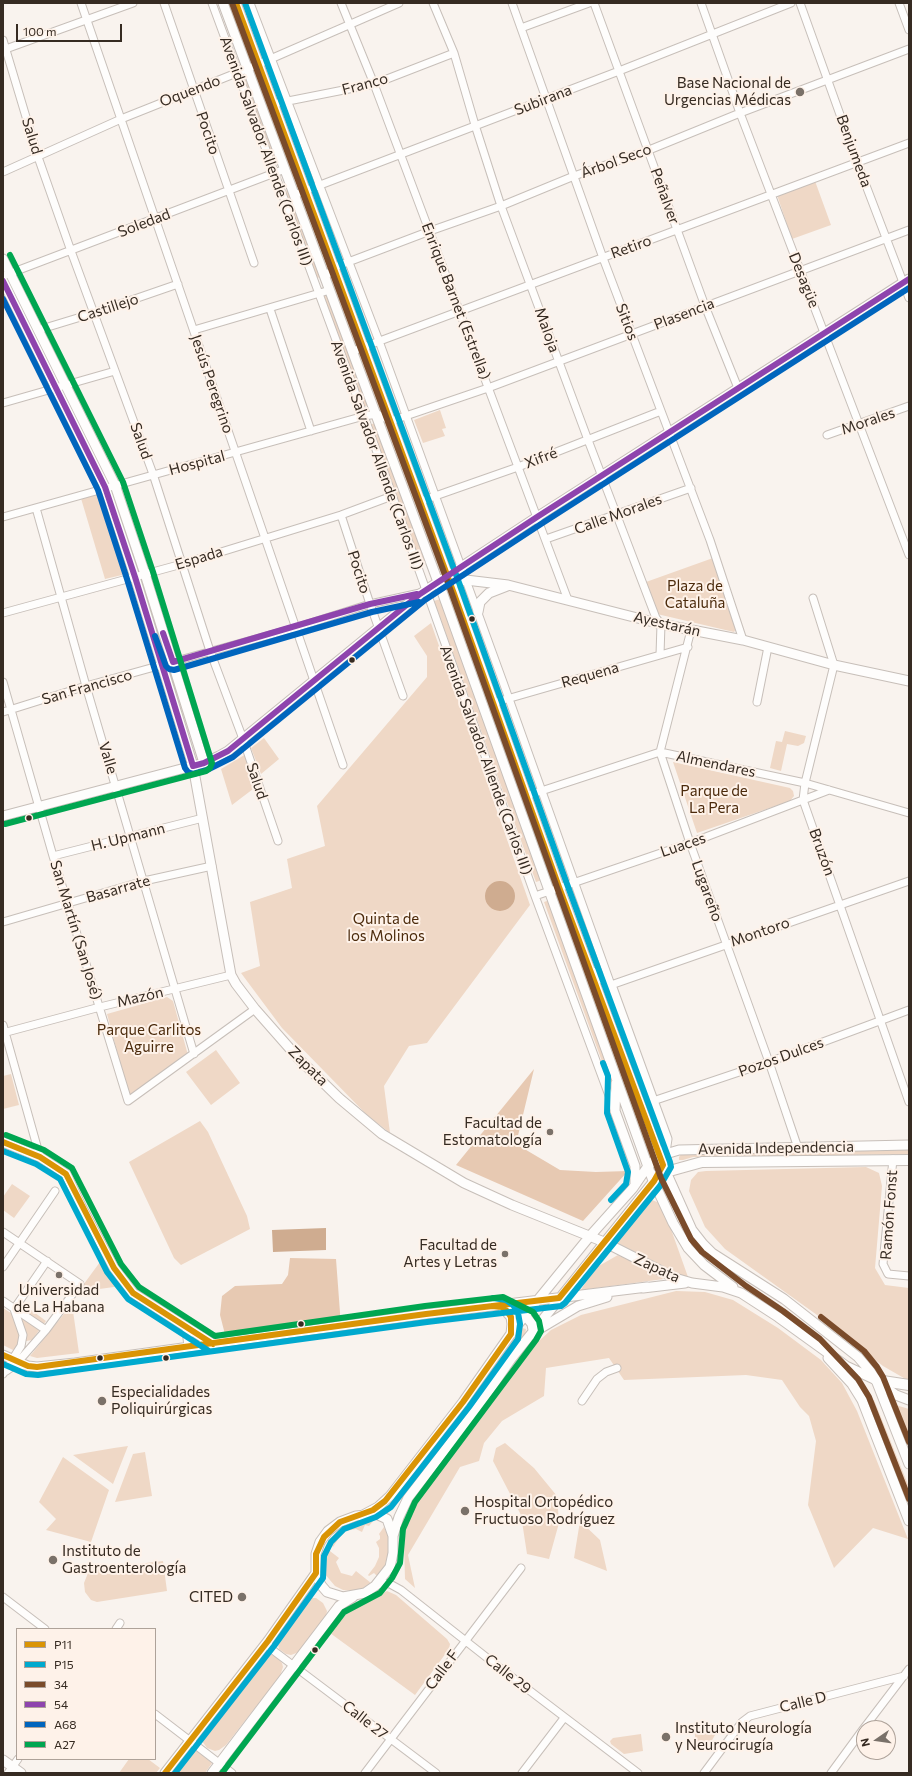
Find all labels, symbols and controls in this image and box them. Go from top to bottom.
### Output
scale bar [18,16,124,42]
text: 100 m [23,24,57,38]
street label: Avenida Salvador Allende (Carlos III) [216,34,316,268]
street label: Franco [340,69,390,99]
street label: Oquendo [157,71,223,111]
place label: Base Nacional de Urgencias Médicas [664,74,791,109]
street label: Subirana [512,81,574,119]
marker: Base Nacional de Urgencias Médicas [794,86,806,98]
street label: Pocito [192,109,224,157]
street label: Benjumeda [833,112,875,190]
street label: Salud [18,115,46,157]
street label: Árbol Seco [578,140,654,182]
street label: Peñalver [647,165,683,227]
street label: Soledad [115,205,173,241]
street label: Enrique Barnet (Estrella) [418,220,494,382]
street label: Retiro [608,231,654,263]
street label: Desagüe [785,250,823,310]
street label: Castillejo [75,290,141,326]
street label: Plasencia [651,294,717,334]
street label: Sitios [612,301,642,343]
street label: Maloja [531,305,563,355]
street label: Jesús Peregrino [187,332,237,436]
street label: Avenida Salvador Allende (Carlos III) [327,338,427,572]
street label: Morales [839,403,897,439]
street label: Salud [126,420,156,462]
street label: Xifré [522,444,560,472]
street label: Hospital [167,447,227,479]
street label: Calle Morales [572,490,664,538]
street label: Espada [173,542,225,574]
street label: Pocito [344,548,374,596]
park label: Plaza de Cataluña [665,577,725,612]
street label: Ayestarán [632,608,702,640]
unlabelled marker [467,614,477,624]
street label: Avenida Salvador Allende (Carlos III) [436,643,536,877]
unlabelled marker [347,655,357,665]
street label: Requena [559,658,621,692]
street label: San Francisco [40,665,134,709]
street label: Valle [95,740,121,776]
street label: Almendares [675,747,757,781]
street label: Salud [242,760,272,802]
park label: Parque de La Pera [680,782,748,817]
unlabelled marker [24,813,34,823]
street label: H. Upmann [89,819,167,855]
street label: Bruzón [805,826,839,878]
street label: Luaces [658,829,708,861]
street label: San Martín (San José) [46,858,106,1002]
street label: Lugareño [688,858,726,924]
street label: Basarrate [84,871,152,907]
park label: Quinta de los Molinos [347,910,425,945]
street label: Montoro [728,913,792,951]
street label: Mazón [115,983,165,1011]
park label: Parque Carlitos Aguirre [97,1021,201,1056]
street label: Pozos Dulces [736,1033,826,1081]
street label: Zapata [284,1042,332,1090]
place label: Facultad de Estomatología [443,1114,542,1149]
marker: Facultad de Estomatología [545,1127,555,1137]
street label: Avenida Independencia [698,1138,854,1158]
street label: Ramón Fonst [877,1169,901,1261]
place label: Facultad de Artes y Letras [403,1236,497,1271]
marker: Facultad de Artes y Letras [500,1249,510,1259]
street label: Zapata [631,1250,683,1286]
marker: Universidad de La Habana [54,1270,64,1280]
place label: Universidad de La Habana [14,1281,104,1316]
unlabelled marker [296,1319,306,1329]
unlabelled marker [95,1353,105,1363]
unlabelled marker [161,1353,171,1363]
place label: Especialidades Poliquirúrgicas [111,1383,212,1418]
marker: Especialidades Poliquirúrgicas [96,1395,108,1407]
place label: Hospital Ortopédico Fructuoso Rodríguez [474,1493,615,1528]
marker: Hospital Ortopédico Fructuoso Rodríguez [459,1505,471,1517]
place label: Instituto de Gastroenterología [62,1542,186,1577]
marker: Instituto de Gastroenterología [47,1554,59,1566]
place label: CITED [189,1588,233,1606]
marker: CITED [236,1591,248,1603]
legend [16,1628,156,1760]
text: P11 [54,1637,72,1651]
unlabelled marker [310,1645,320,1655]
street label: Calle F [421,1647,463,1693]
street label: Calle 29 [481,1650,535,1698]
text: P15 [54,1657,74,1671]
text: 34 [54,1677,68,1691]
street label: Calle D [778,1688,828,1716]
text: 54 [54,1697,68,1711]
street label: Calle 27 [339,1697,391,1743]
text: A68 [54,1717,77,1731]
place label: Instituto Neurología y Neurocirugía [675,1719,812,1754]
north arrow [856,1720,896,1760]
marker: Instituto Neurología y Neurocirugía [660,1731,672,1743]
text: A27 [54,1737,75,1751]
text: N [858,1737,872,1748]

